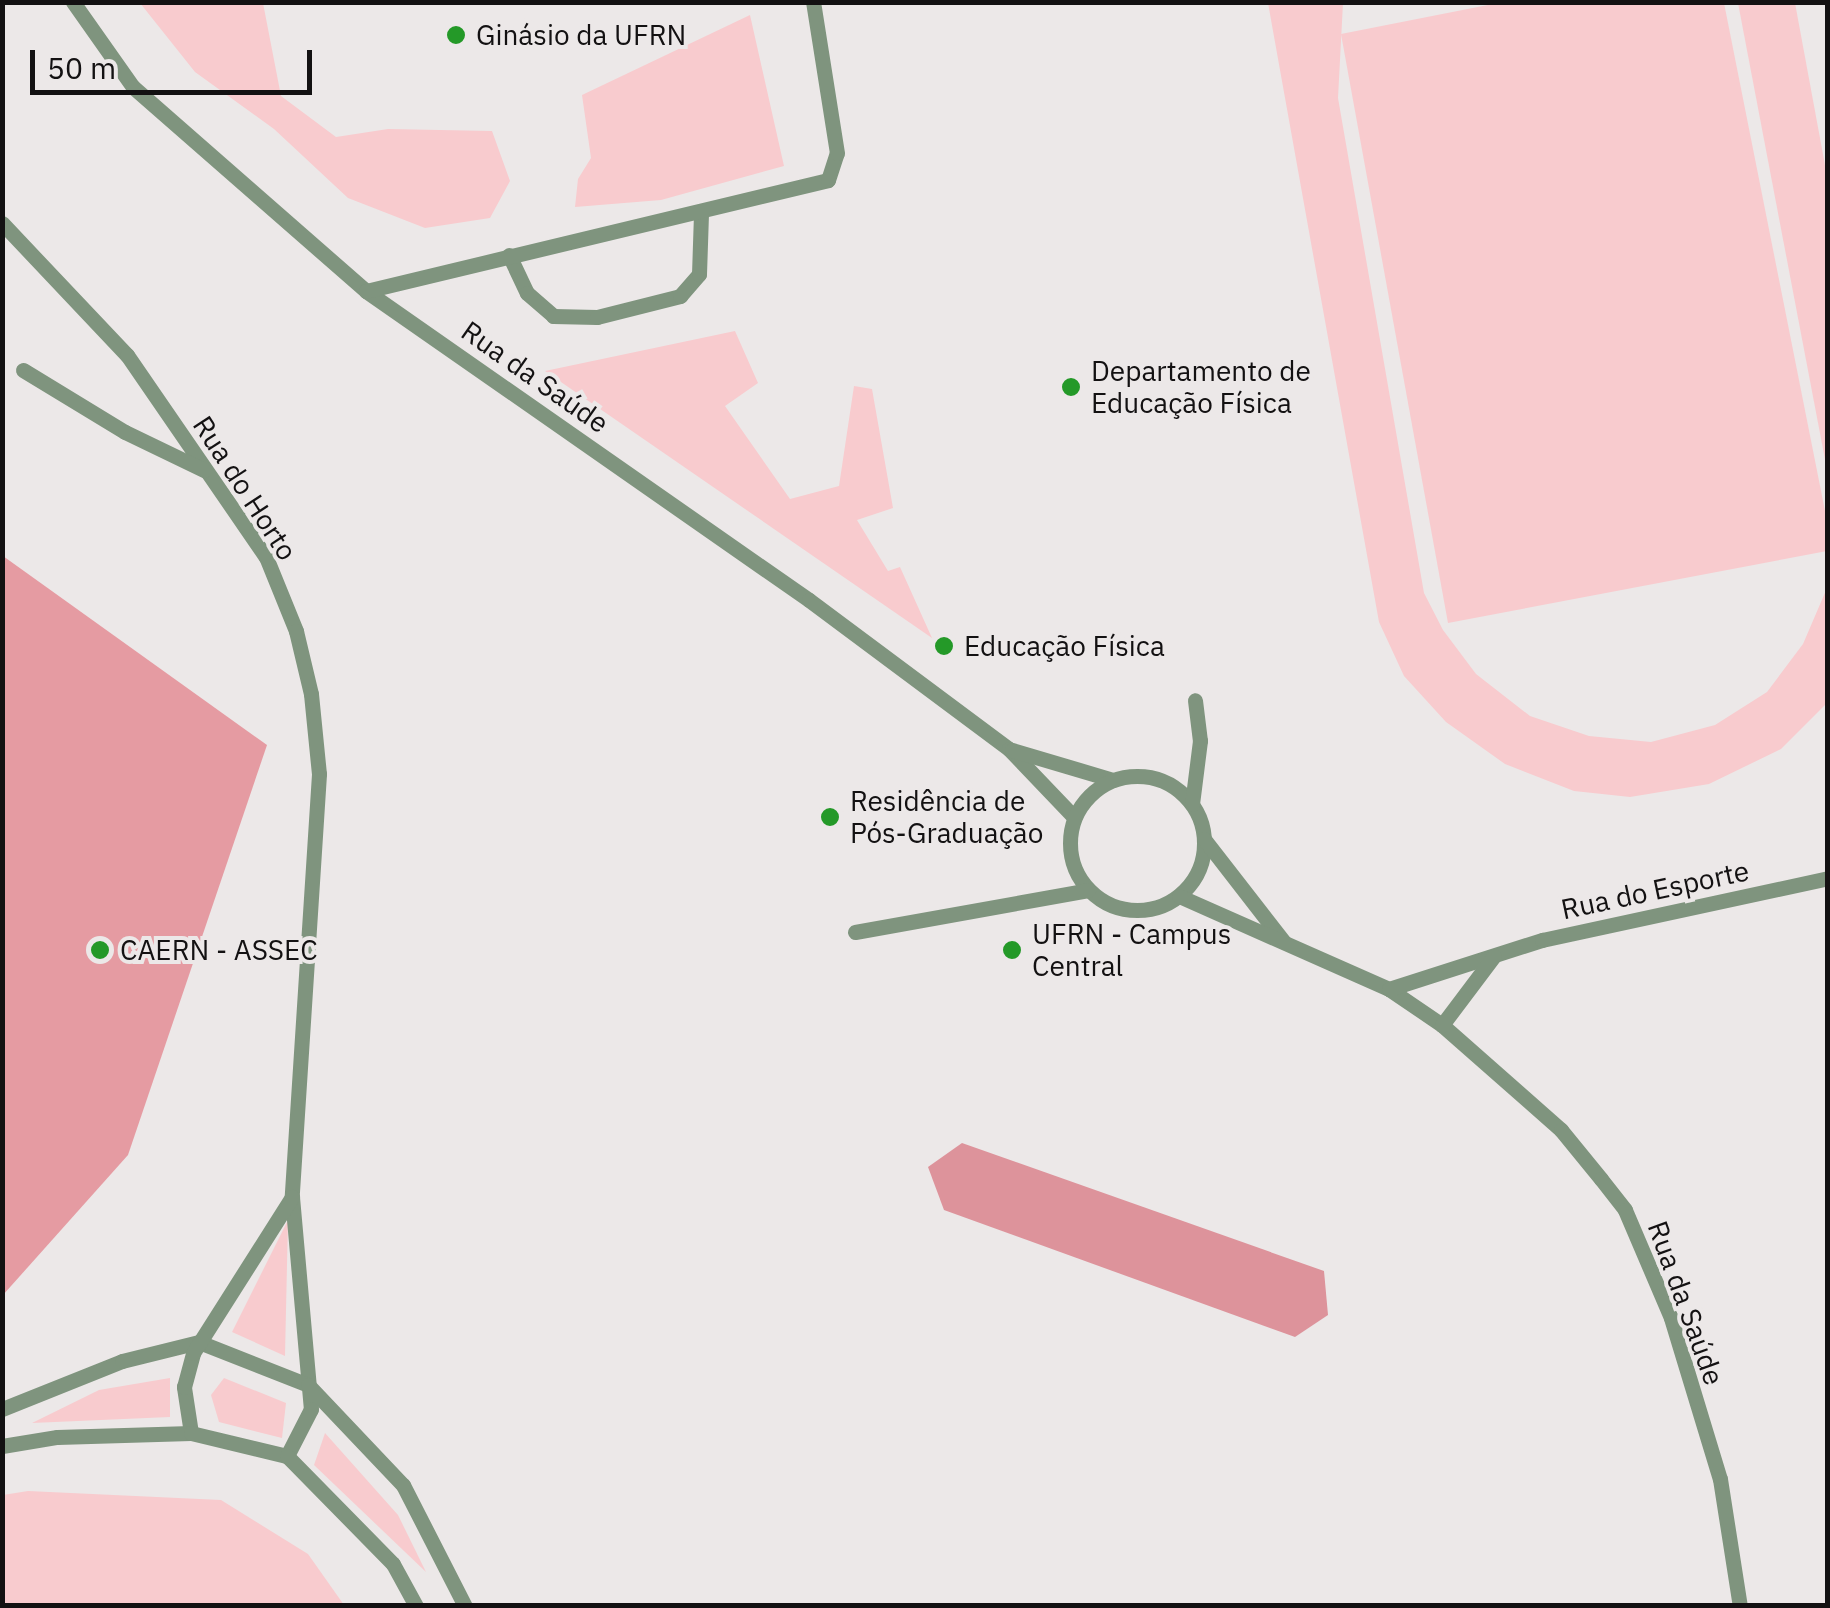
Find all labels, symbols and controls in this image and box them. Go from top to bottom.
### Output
place label: Ginásio da UFRN [476,18,686,52]
marker: Ginásio da UFRN [445,24,467,46]
scale bar [35,30,318,92]
text: 50 m [47,48,116,87]
street label: Rua da Saúde [455,314,615,440]
place label: Departamento de Educação Física [1091,354,1311,420]
marker: Departamento de Educação Física [1060,376,1082,398]
street label: Rua do Horto [186,410,304,566]
place label: Educação Física [964,629,1165,663]
marker: Educação Física [933,635,955,657]
place label: Residência de Pós-Graduação [850,784,1043,850]
marker: Residência de Pós-Graduação [819,806,841,828]
street label: Rua do Esporte [1558,854,1752,926]
place label: UFRN - Campus Central [1032,917,1231,983]
place label: CAERN - ASSEC [120,933,318,967]
marker: CAERN - ASSEC [89,939,111,961]
marker: UFRN - Campus Central [1001,939,1023,961]
street label: Rua da Saúde [1641,1216,1731,1390]

